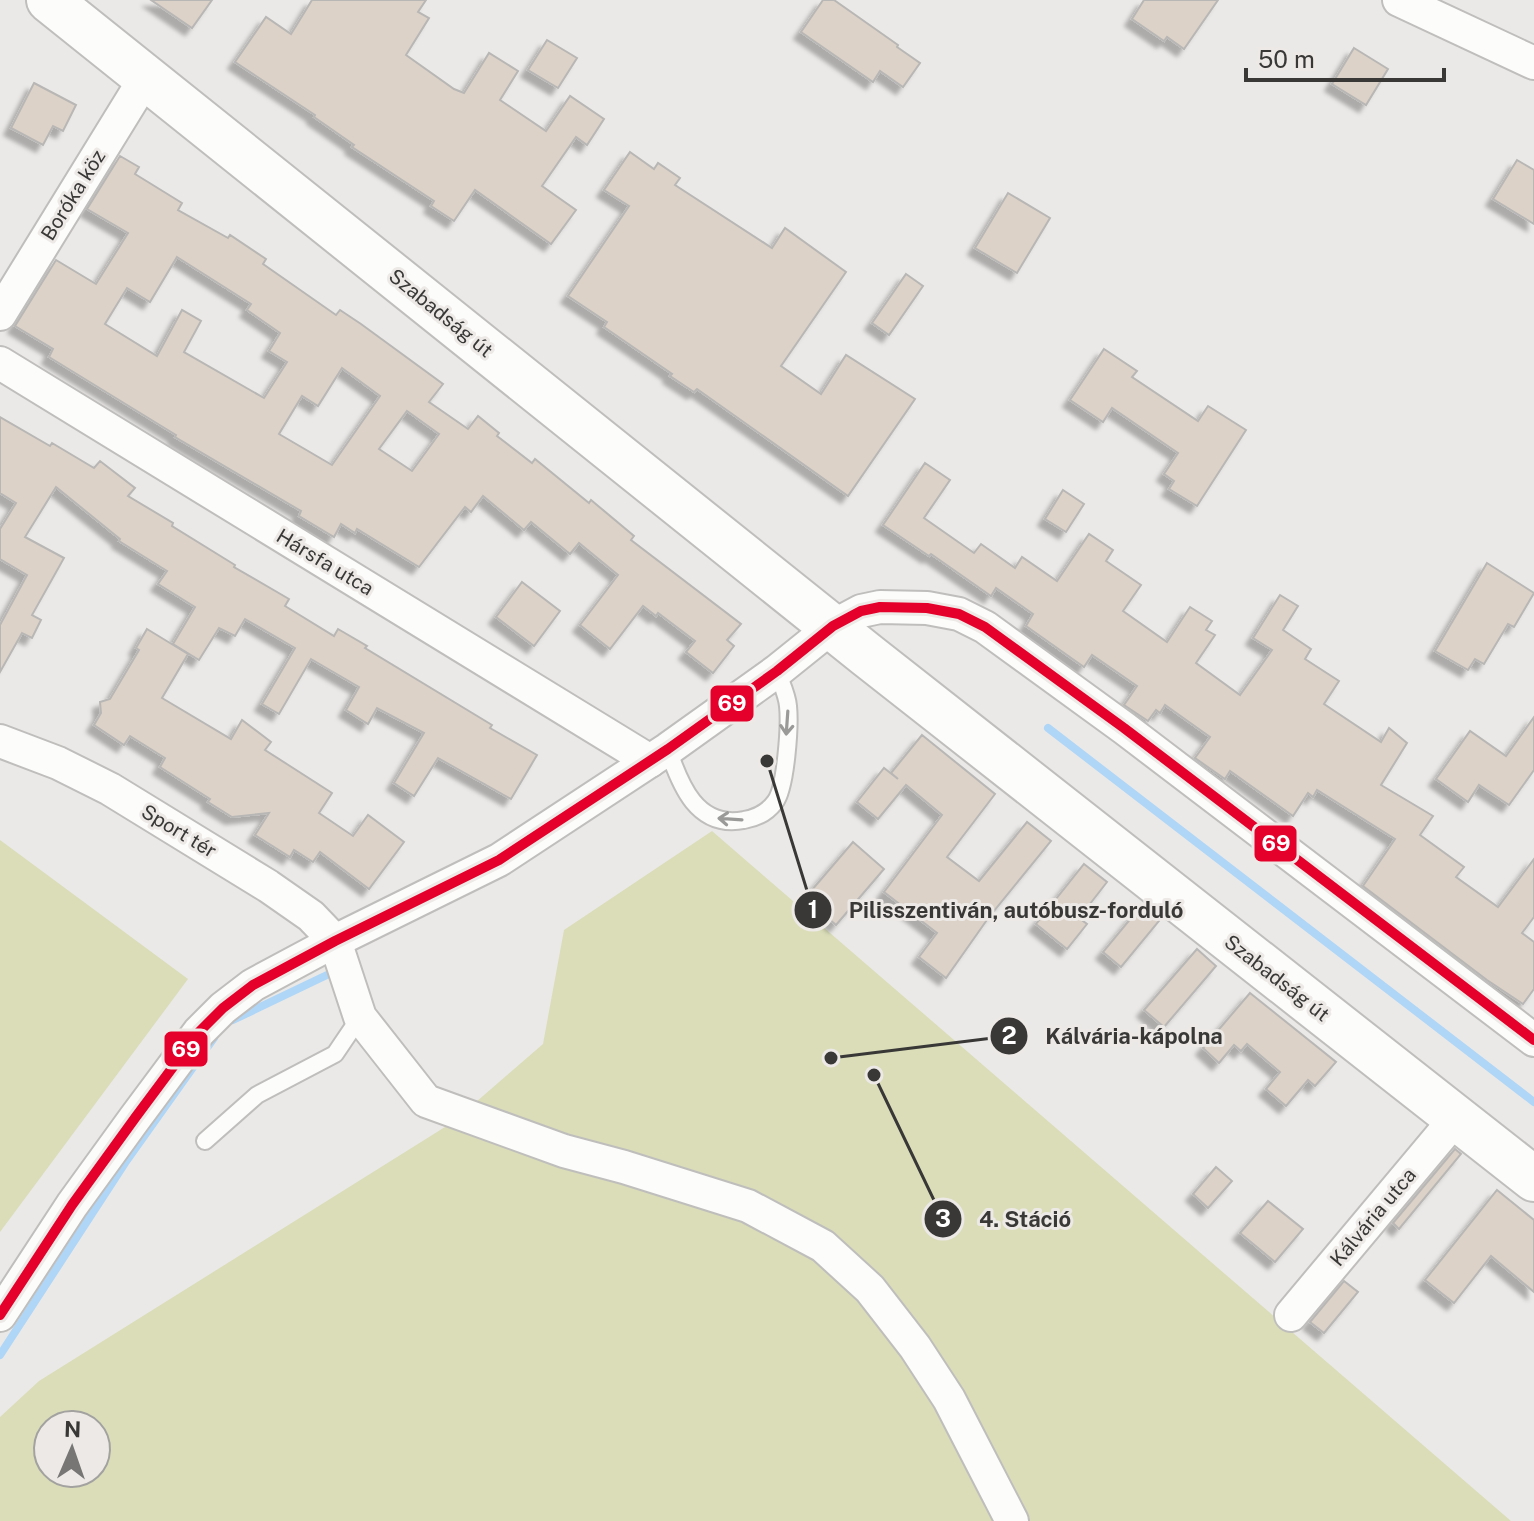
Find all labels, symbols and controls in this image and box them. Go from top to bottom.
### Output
scale bar [1246,32,1444,82]
text: 50 m [1258,45,1315,73]
street label: Boróka köz [36,145,110,245]
street label: Szabadság út [384,264,498,362]
street label: Hársfa utca [272,524,378,600]
line badge: 69 [709,684,755,723]
text: 69 [718,690,746,716]
one-way arrow [779,709,794,736]
street label: Sport tér [137,799,221,863]
one-way arrow [718,811,744,826]
line badge: 69 [1253,824,1298,863]
text: 69 [1262,830,1290,856]
callout: Pilisszentiván, autóbusz-forduló [793,887,1200,933]
text: 1 [808,895,818,923]
text: Pilisszentiván, autóbusz-forduló [849,897,1183,923]
street label: Szabadság út [1220,930,1334,1026]
callout: Kálvária-kápolna [989,1013,1239,1059]
text: 2 [1001,1021,1017,1049]
text: Kálvária-kápolna [1045,1023,1223,1049]
line badge: 69 [163,1030,209,1068]
text: 69 [172,1036,200,1062]
street label: Kálvária utca [1325,1163,1421,1271]
callout: 4. Stáció [923,1196,1087,1242]
text: 3 [935,1204,951,1232]
text: 4. Stáció [979,1206,1071,1232]
north arrow [32,1409,112,1489]
text: N [64,1416,82,1442]

